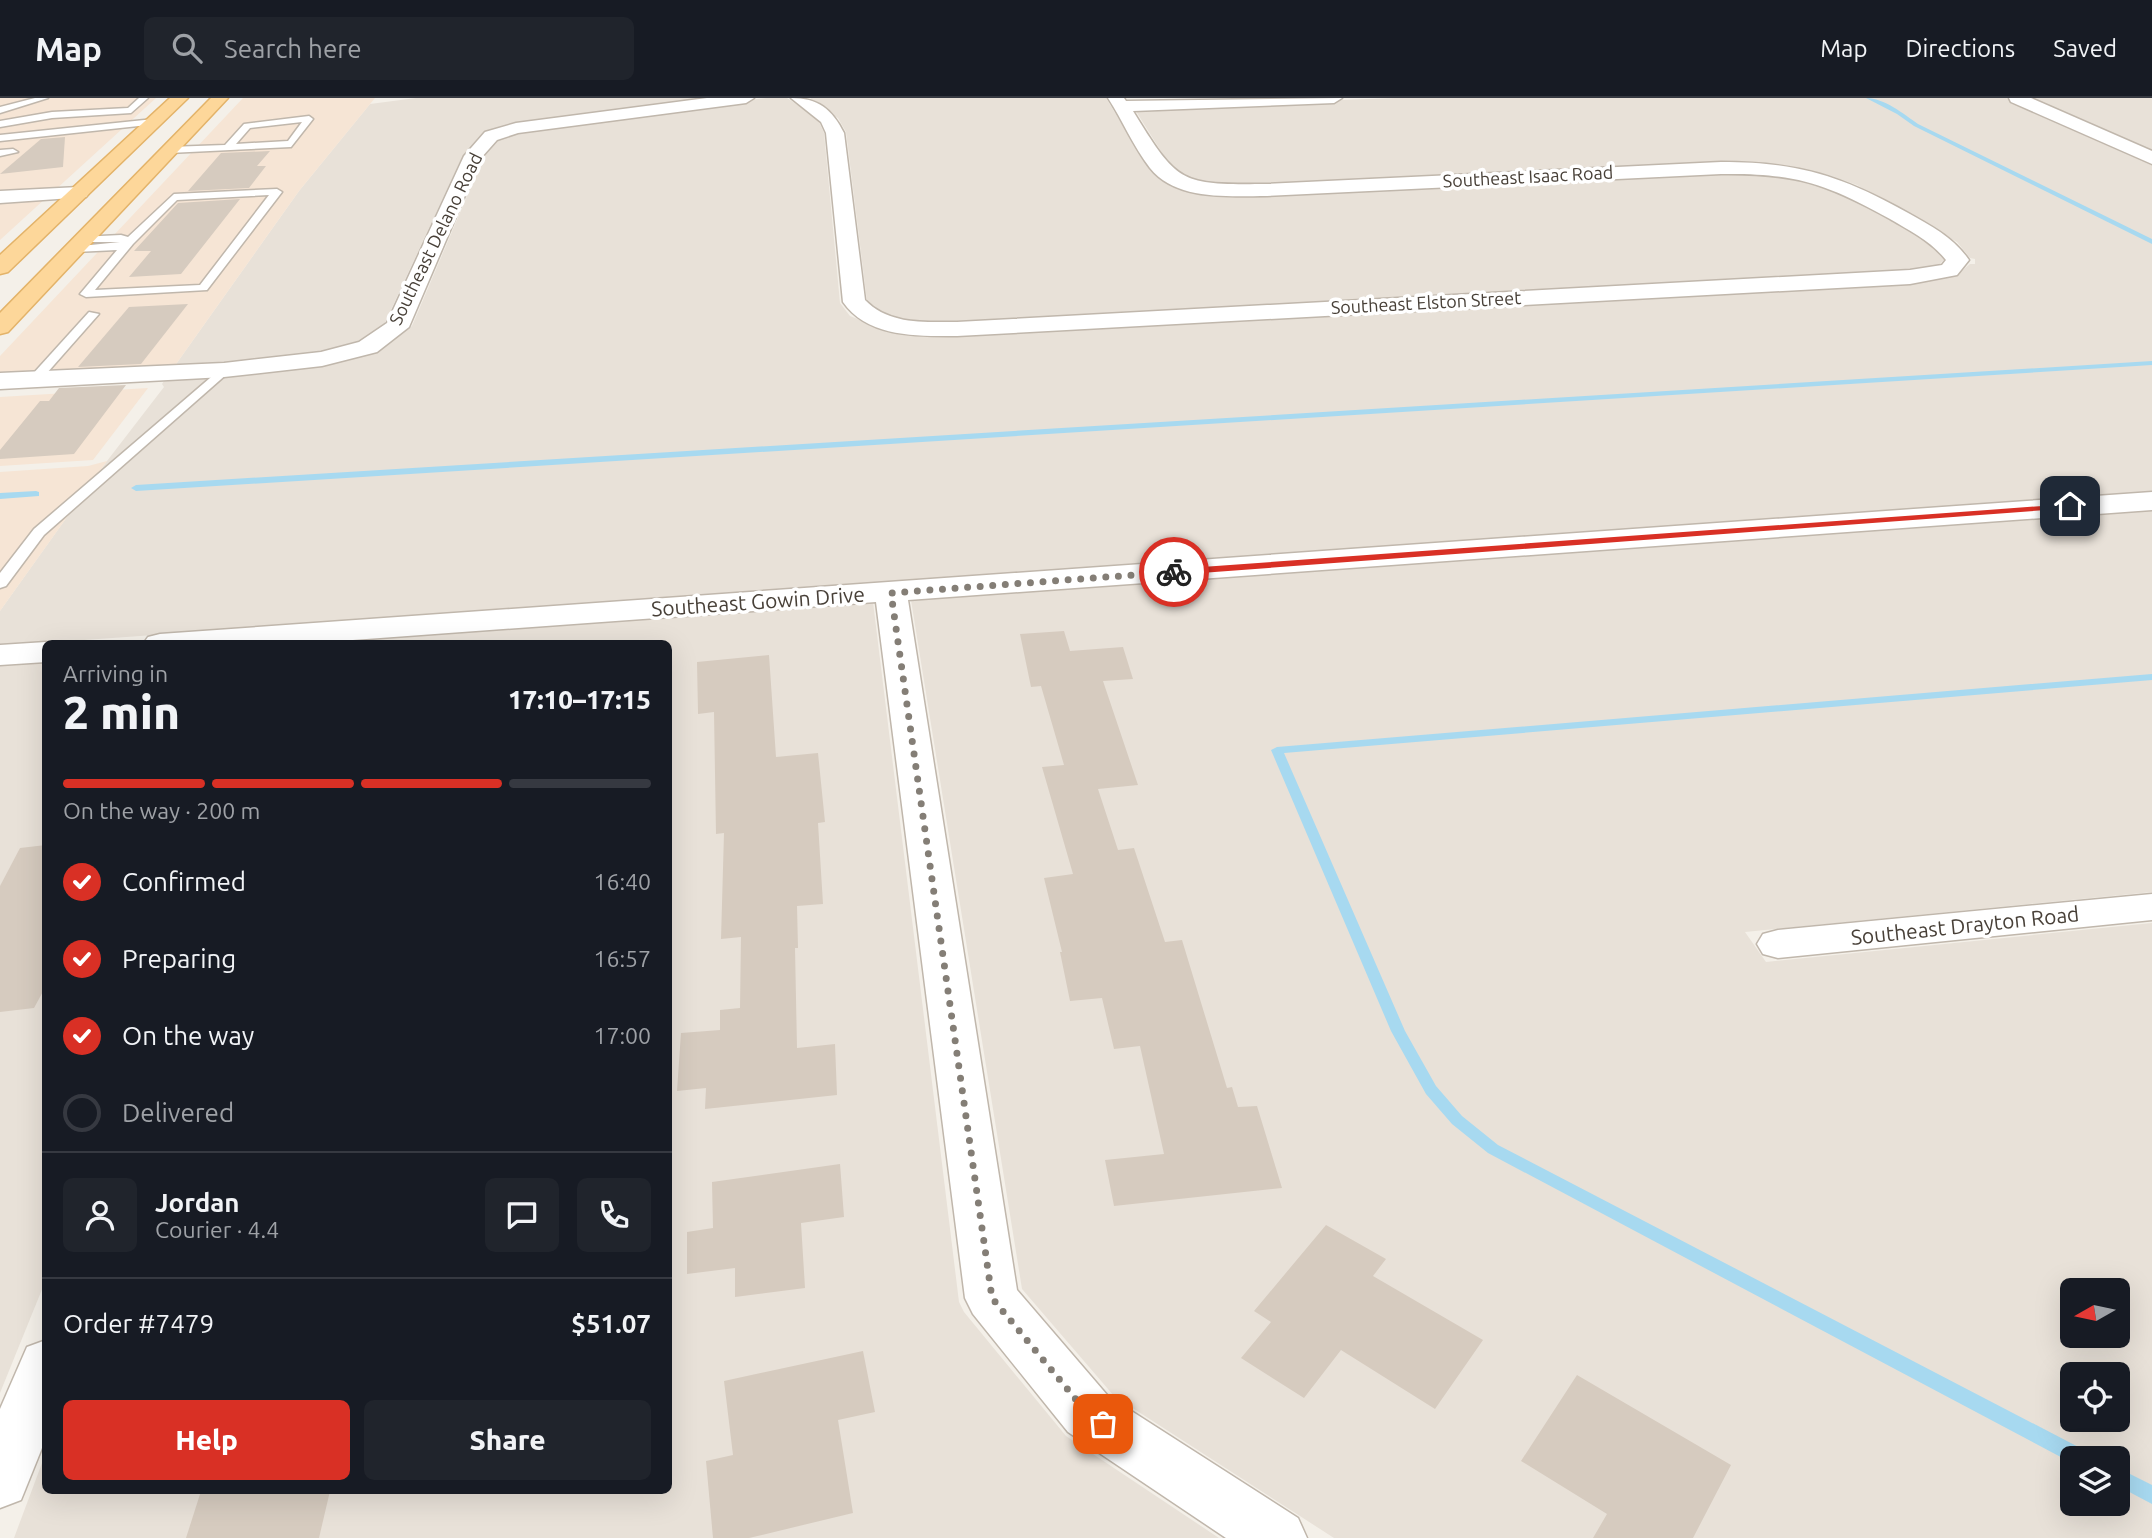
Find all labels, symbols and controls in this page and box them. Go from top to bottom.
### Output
search box [144,17,634,80]
icon: search [168,29,206,67]
text: Map [35,30,102,67]
text: Search here [224,34,362,63]
text: Map [1820,35,1867,62]
text: Directions [1905,35,2015,62]
text: Saved [2053,35,2117,62]
street label: Southeast Delano Road [385,149,485,328]
street label: Southeast Isaac Road [1442,162,1614,190]
street label: Southeast Elston Street [1330,287,1522,317]
pin [2040,476,2100,536]
icon: home [2051,487,2089,525]
courier [1139,537,1209,607]
icon: bike [1155,553,1193,591]
street label: Southeast Gowin Drive [650,582,866,620]
text: Arriving in [63,661,168,686]
text: 17:10–17:15 [508,685,651,714]
text: 2 min [63,686,180,738]
text: On the way · 200 m [63,798,260,823]
icon: check [63,863,101,901]
text: Confirmed [122,867,246,896]
text: 16:40 [593,869,651,894]
street label: Southeast Drayton Road [1850,901,2080,949]
icon: check [63,940,101,978]
text: Preparing [122,944,236,973]
text: 16:57 [593,946,651,971]
icon: check [63,1017,101,1055]
text: On the way [122,1021,254,1050]
text: 17:00 [593,1023,651,1048]
text: Delivered [122,1098,234,1127]
button: person [63,1178,137,1252]
button: chat [485,1178,559,1252]
button: phone [577,1178,651,1252]
text: Jordan [155,1188,240,1217]
text: Courier · 4.4 [155,1217,279,1242]
north arrow [2060,1278,2130,1348]
map controls [2060,1278,2130,1516]
text: Order #7479 [63,1309,214,1338]
text: $51.07 [571,1309,651,1338]
button: locate [2060,1362,2130,1432]
pin [1073,1394,1133,1454]
button: Help [63,1400,350,1480]
button: Share [364,1400,651,1480]
icon: bag [1084,1405,1122,1443]
button: layers [2060,1446,2130,1516]

